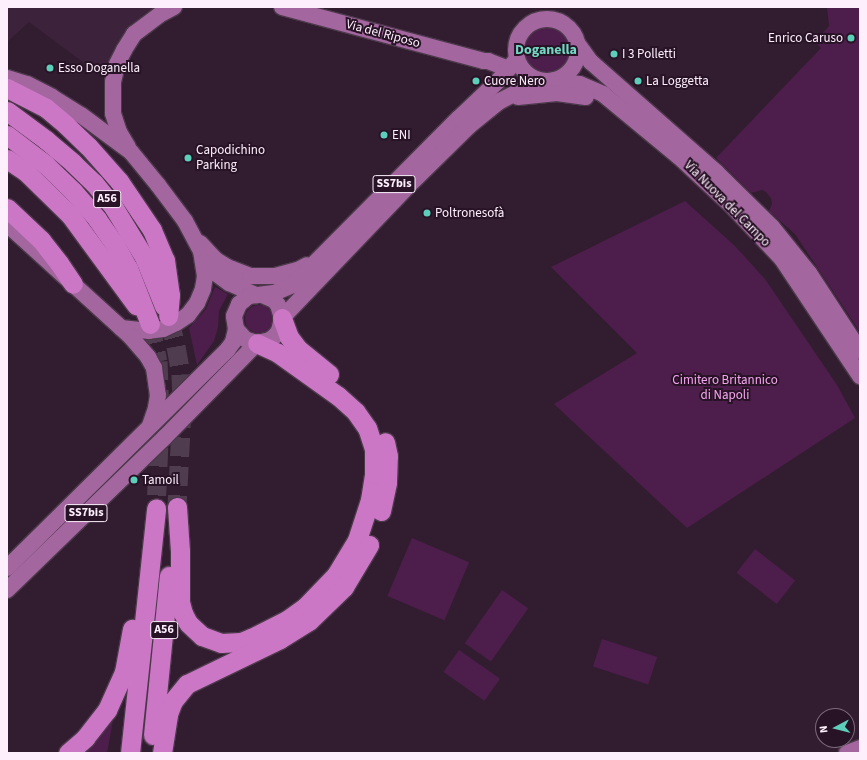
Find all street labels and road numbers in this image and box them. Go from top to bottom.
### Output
street label: Via del Riposo [344,17,422,51]
street label: Via Nuova del Campo [681,158,773,250]
road number: SS7bis [372,174,416,194]
road number: A56 [93,189,121,209]
road number: SS7bis [64,503,108,523]
road number: A56 [150,620,178,640]

